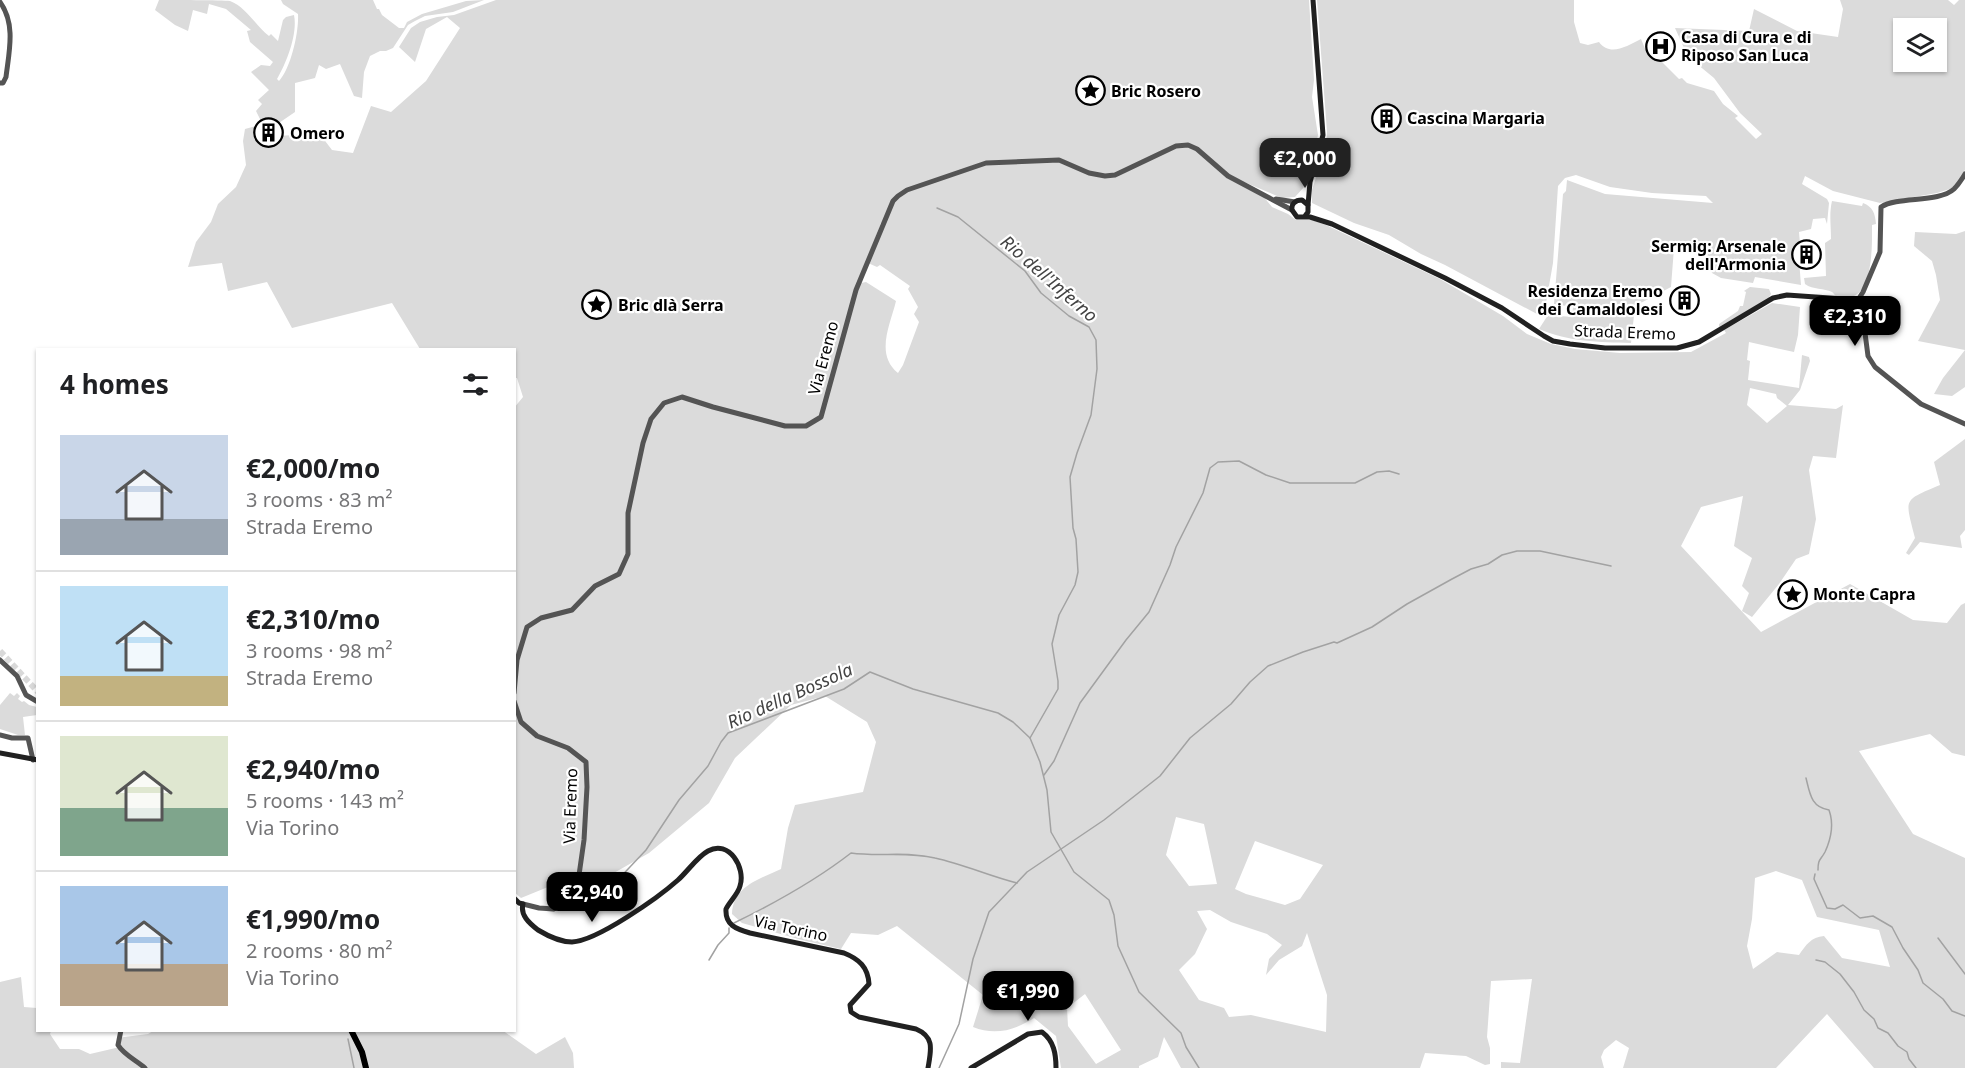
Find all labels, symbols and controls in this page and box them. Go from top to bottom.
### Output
map controls [1893,18,1947,72]
button: layers [1893,18,1947,72]
place label: Casa di Cura e di Riposo San Luca [1681,26,1812,66]
hospital icon: Casa di Cura e di Riposo San Luca [1644,30,1676,62]
place icon: Bric Rosero [1074,75,1106,107]
place label: Bric Rosero [1111,80,1201,102]
building icon: Cascina Margaria [1370,102,1402,134]
place label: Cascina Margaria [1407,107,1545,129]
building icon: Omero [253,117,285,149]
place label: Omero [290,122,345,144]
pin: €2,000 [1256,138,1354,189]
text: €2,000 [1274,144,1336,171]
water label: Rio dell'Inferno [996,229,1103,327]
place label: Sermig: Arsenale dell'Armonia [1651,235,1786,275]
building icon: Sermig: Arsenale dell'Armonia [1791,239,1823,271]
place label: Residenza Eremo dei Camaldolesi [1527,280,1663,320]
building icon: Residenza Eremo dei Camaldolesi [1668,284,1700,316]
place icon: Bric dlà Serra [581,289,613,321]
place label: Bric dlà Serra [618,294,724,316]
pin: €2,310 [1806,296,1904,347]
text: €2,310 [1824,302,1886,329]
street label: Via Eremo [803,319,843,397]
street label: Strada Eremo [1574,319,1676,345]
text: 4 homes [60,366,169,402]
icon: filters [459,368,492,401]
text: €2,000/mo [246,450,380,486]
icon: home [108,459,180,531]
text: 3 rooms · 83 m² [246,486,393,513]
text: Strada Eremo [246,513,373,540]
place icon: Monte Capra [1776,578,1808,610]
place label: Monte Capra [1813,583,1916,605]
text: €2,310/mo [246,601,380,637]
icon: home [108,610,180,682]
text: 3 rooms · 98 m² [246,637,393,664]
water label: Rio della Bossola [723,657,856,733]
text: Strada Eremo [246,664,373,691]
text: €2,940/mo [246,751,380,787]
icon: home [108,760,180,832]
street label: Via Eremo [558,768,582,844]
text: 5 rooms · 143 m² [246,787,404,814]
text: Via Torino [246,814,339,841]
pin: €2,940 [543,872,641,923]
text: €2,940 [561,878,623,905]
text: €1,990/mo [246,901,380,937]
street label: Via Torino [752,909,830,947]
icon: home [108,910,180,982]
text: 2 rooms · 80 m² [246,937,393,964]
text: Via Torino [246,964,339,991]
pin: €1,990 [979,971,1077,1022]
text: €1,990 [997,977,1059,1004]

